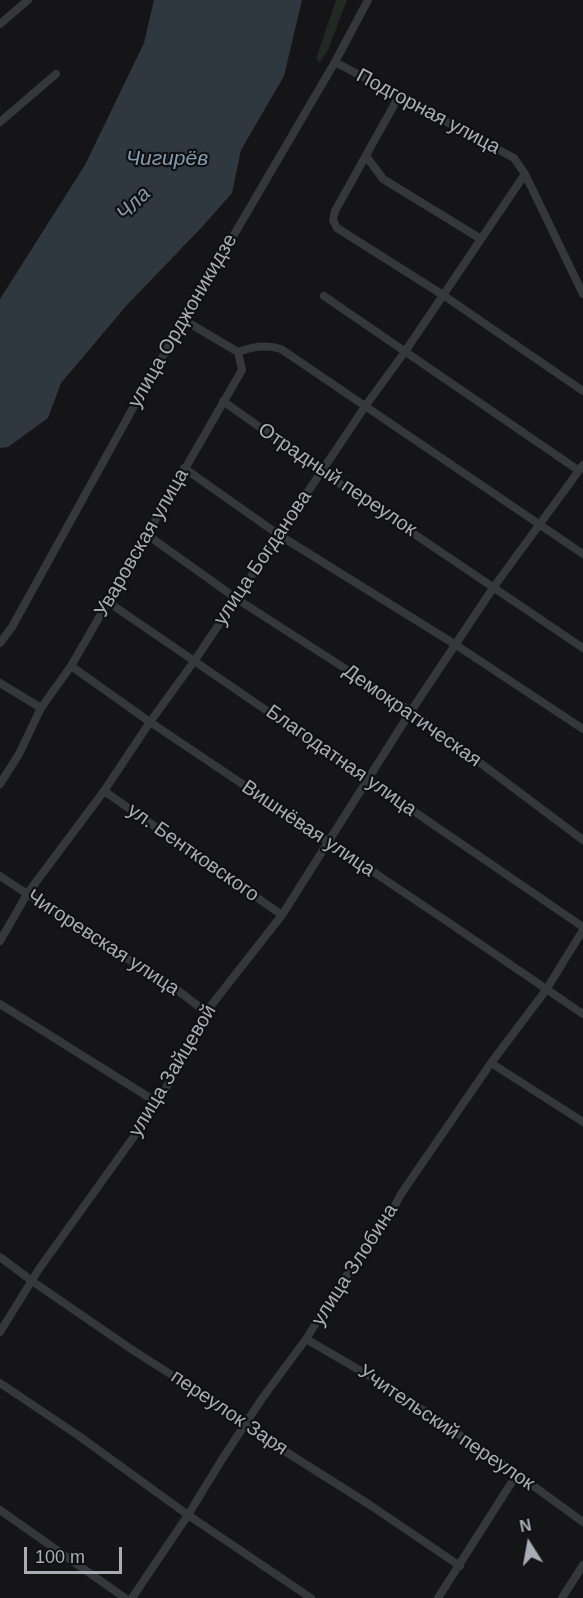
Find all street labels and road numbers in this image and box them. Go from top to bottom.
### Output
street label: Подгорная улица [352,64,504,160]
street label: улица Орджоникидзе [123,230,243,412]
street label: Отрадный переулок [253,418,421,542]
street label: Уваровская улица [90,464,194,622]
street label: улица Богданова [209,486,317,630]
street label: Демократическая [338,659,486,773]
street label: Благодатная улица [261,700,421,822]
street label: Вишнёвая улица [237,776,379,882]
street label: ул. Бентковского [122,799,264,907]
street label: Чигоревская улица [22,885,184,1001]
street label: улица Зайцевой [124,1001,222,1141]
street label: улица Злобина [307,1200,403,1330]
street label: Учительский переулок [353,1360,539,1496]
street label: переулок Заря [166,1365,292,1461]

